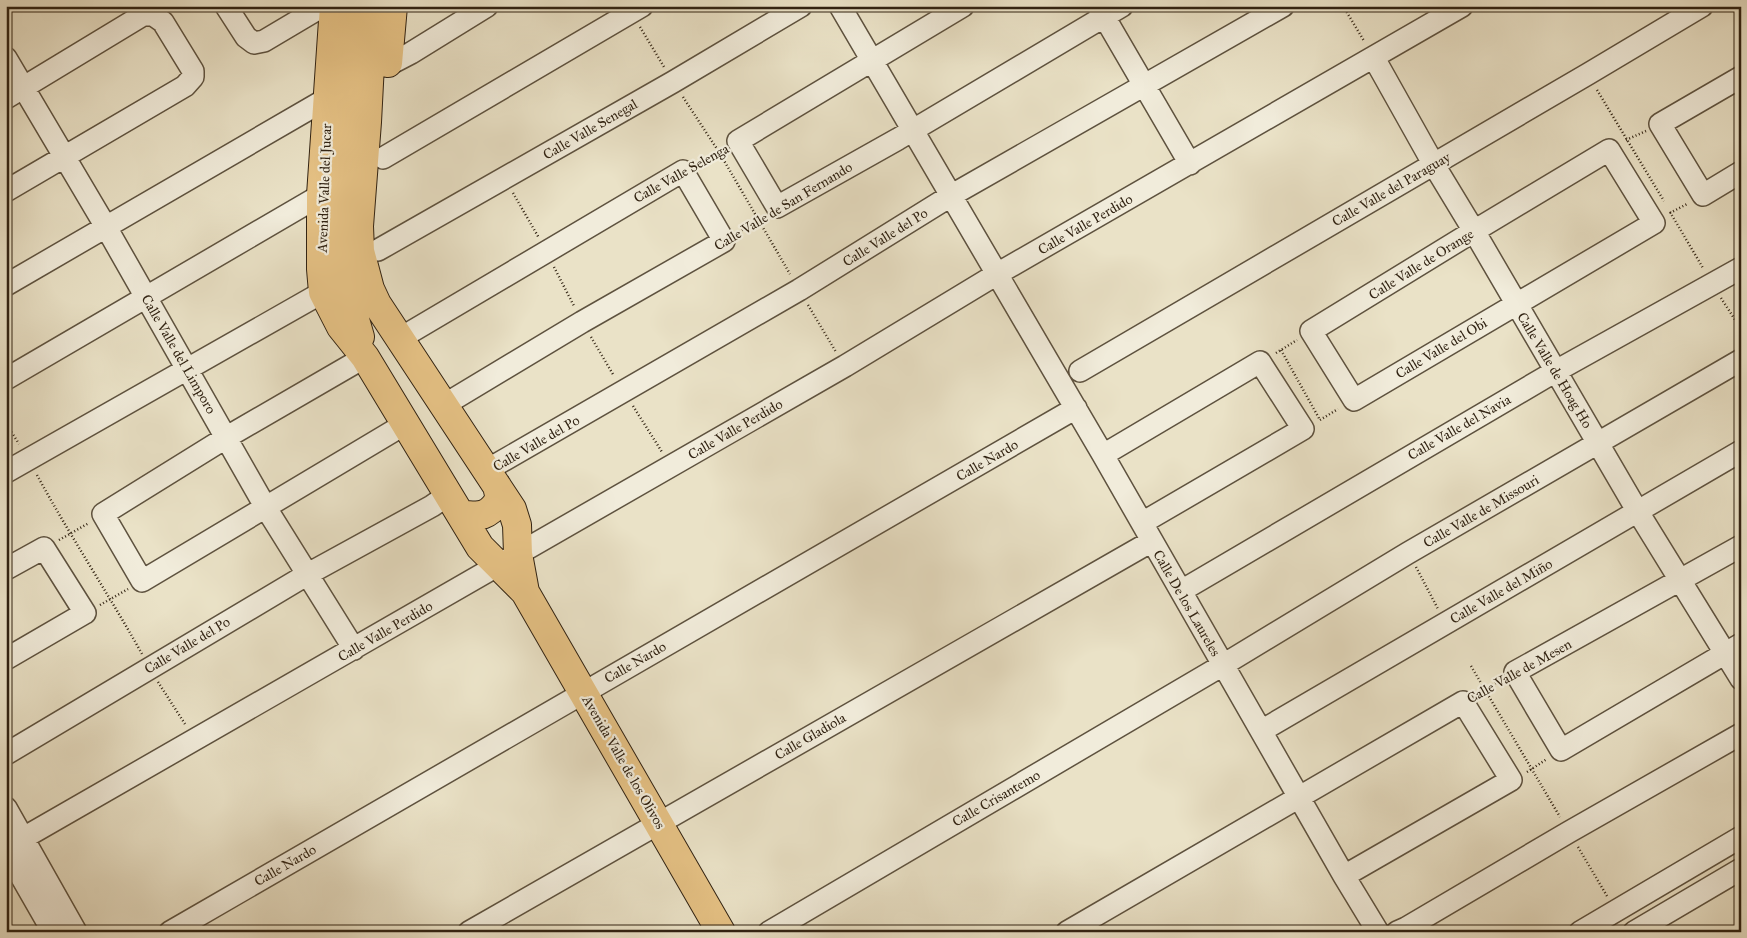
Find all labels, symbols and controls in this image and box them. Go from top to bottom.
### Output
street label: Calle Valle Senegal [540,95,641,163]
street label: Avenida Valle del Jucar [314,122,336,254]
street label: Calle Valle Selenga [631,140,732,207]
street label: Calle Valle del Paraguay [1329,148,1454,230]
street label: Calle Valle de San Fernando [711,158,856,254]
street label: Calle Valle Perdido [1035,190,1136,258]
street label: Calle Valle del Po [840,204,931,270]
street label: Calle Valle de Orange [1366,225,1477,304]
street label: Calle Valle del Limporo [137,292,220,417]
street label: Calle Valle de Hoag Ho [1513,309,1596,431]
street label: Calle Valle del Obi [1392,314,1490,382]
street label: Calle Valle del Navia [1405,391,1514,464]
street label: Calle Valle Perdido [685,395,786,463]
street label: Calle Valle del Po [490,412,583,475]
street label: Calle Nardo [953,436,1021,485]
street label: Calle Valle de Missouri [1420,471,1542,552]
street label: Calle De los Laureles [1149,547,1224,660]
street label: Calle Valle del Miño [1447,555,1555,628]
street label: Calle Valle Perdido [335,597,436,665]
street label: Calle Valle del Po [141,613,233,678]
street label: Calle Valle de Mesen [1464,635,1575,707]
street label: Calle Nardo [601,638,669,687]
street label: Avenida Valle de los Olivos [578,692,669,832]
street label: Calle Gladiola [772,709,849,764]
street label: Calle Crisantemo [949,766,1043,830]
street label: Calle Nardo [251,841,319,890]

